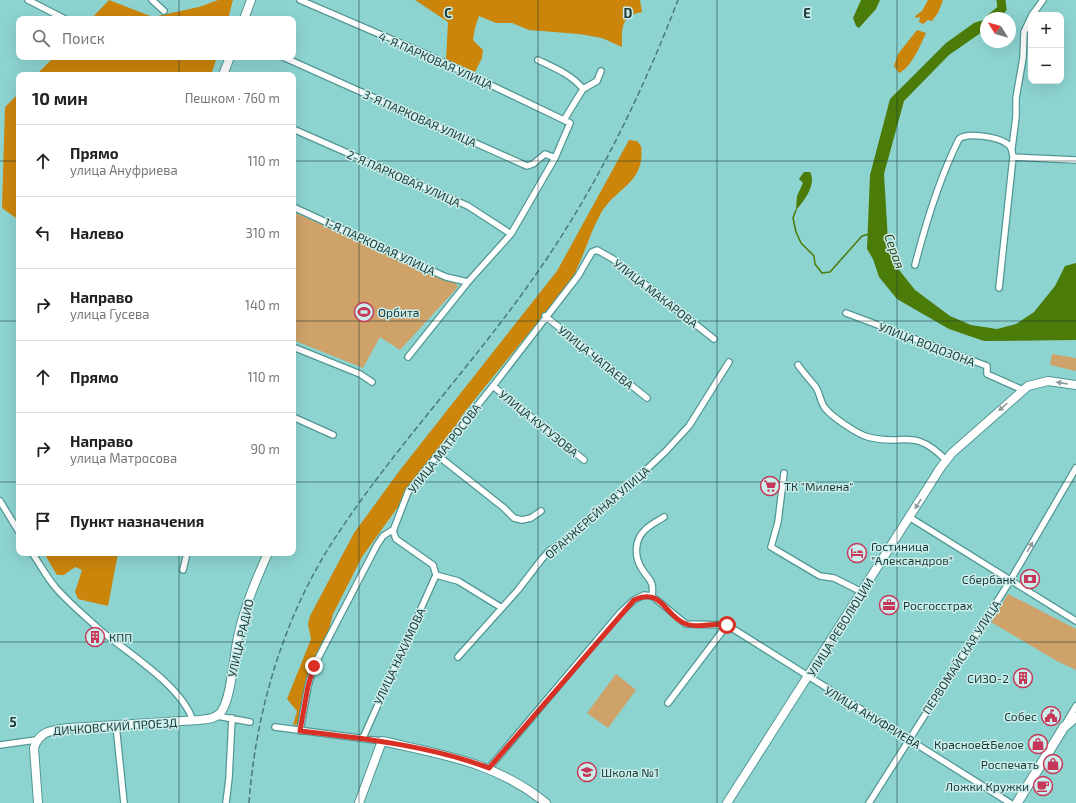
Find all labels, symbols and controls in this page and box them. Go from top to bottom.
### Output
text: C [444,5,452,21]
text: D [624,5,633,21]
text: E [803,5,811,21]
north arrow [980,12,1016,48]
map controls [1028,12,1064,84]
button: + [1028,12,1064,48]
search box [16,16,296,60]
icon: search [30,27,52,49]
street label: 4-Я ПАРКОВАЯ УЛИЦА [377,28,496,92]
text: Поиск [62,29,105,47]
button: − [1028,48,1064,84]
street label: 3-Я ПАРКОВАЯ УЛИЦА [361,87,479,150]
text: 10 мин [32,88,88,108]
text: Пешком · 760 m [185,90,280,106]
text: Прямо [70,144,119,162]
street label: 2-Я ПАРКОВАЯ УЛИЦА [345,147,463,210]
icon: ahead [32,150,54,172]
text: 110 m [248,153,280,169]
text: улица Ануфриева [70,162,178,178]
street label: 1-Я ПАРКОВАЯ УЛИЦА [322,214,438,278]
icon: left [32,222,54,244]
text: Налево [70,224,124,242]
text: 310 m [245,225,280,241]
water label: Серая [881,231,909,271]
street label: УЛИЦА МАКАРОВА [611,256,701,331]
text: Направо [70,288,133,306]
icon: right [32,294,54,316]
text: 140 m [245,297,280,313]
sports icon: Орбита [353,301,375,323]
place label: Орбита [378,305,419,319]
text: улица Гусева [70,306,149,322]
street label: УЛИЦА ВОДОЗОНА [877,319,978,369]
street label: УЛИЦА ЧАПАЕВА [556,322,637,392]
icon: ahead [32,366,54,388]
text: Прямо [70,368,119,386]
text: 110 m [248,369,280,385]
one-way arrow [1056,380,1068,386]
street label: УЛИЦА КУТУЗОВА [497,387,582,460]
street label: УЛИЦА МАТРОСОВА [405,400,484,496]
one-way arrow [998,403,1008,412]
text: Направо [70,432,133,450]
icon: right [32,438,54,460]
text: 90 m [250,441,280,457]
text: улица Матросова [70,450,177,466]
street label: ОРАНЖЕРЕЙНАЯ УЛИЦА [542,462,653,561]
supermarket icon: ТК "Милена" [759,475,781,497]
place label: ТК "Милена" [784,479,853,493]
one-way arrow [914,499,922,509]
icon: arrive [32,510,54,532]
text: Пункт назначения [70,512,204,530]
place label: Гостиница "Александров" [871,539,953,567]
one-way arrow [1026,541,1033,553]
hotel icon: Гостиница "Александров" [846,542,868,564]
bank icon: Сбербанк [1019,568,1041,590]
place label: Сбербанк [962,572,1017,586]
street label: УЛИЦА РЕВОЛЮЦИИ [804,575,876,679]
office icon: Росгосстрах [878,594,900,616]
street label: УЛИЦА РАДИО [224,597,256,679]
street label: ПЕРВОМАЙСКАЯ УЛИЦА [919,597,1003,717]
place label: Росгосстрах [903,598,973,612]
street label: УЛИЦА НАХИМОВА [370,605,428,707]
route start [718,616,736,634]
building icon: КПП [84,626,106,648]
place label: КПП [109,630,132,644]
route end [305,657,323,675]
building icon: СИЗО-2 [1012,667,1034,689]
place label: СИЗО-2 [967,671,1009,685]
street label: УЛИЦА АНУФРИЕВА [822,683,924,752]
public building icon: Собес [1040,705,1062,727]
place label: Собес [1004,709,1037,723]
text: 5 [9,714,17,730]
street label: ДИЧКОВСКИЙ ПРОЕЗД [52,715,178,737]
shop icon: Красное&Белое [1027,733,1049,755]
place label: Красное&Белое [934,737,1024,751]
shop icon: Роспечать [1042,753,1064,775]
place label: Роспечать [981,757,1039,771]
school or university icon: Школа №1 [576,761,598,783]
place label: Школа №1 [601,765,659,779]
cafe icon: Ложки Кружки [1032,775,1054,797]
place label: Ложки Кружки [945,779,1029,794]

